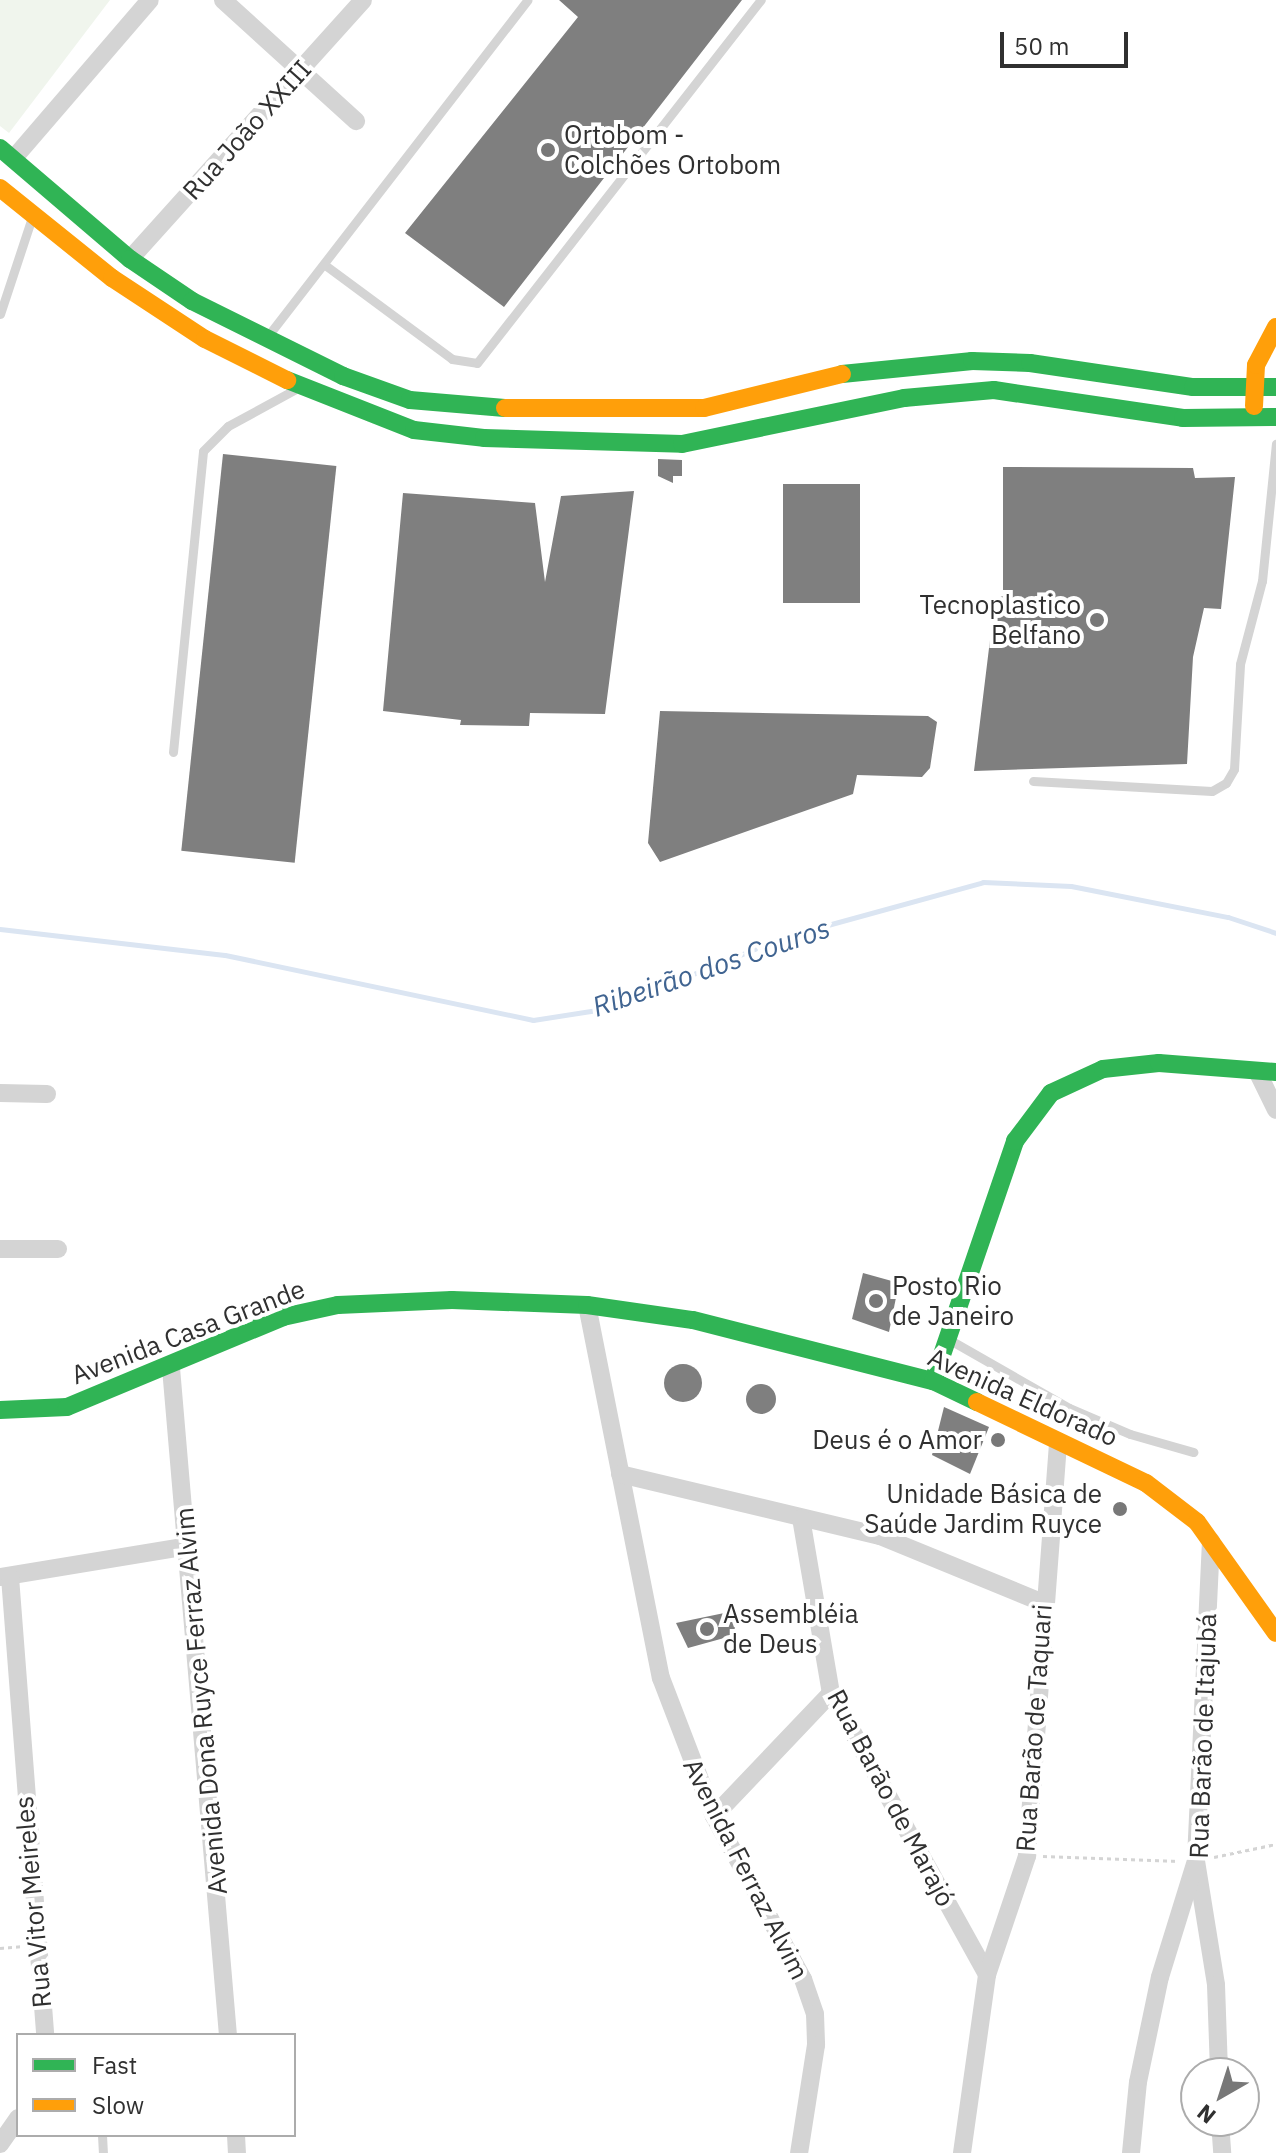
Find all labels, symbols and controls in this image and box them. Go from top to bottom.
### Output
scale bar [1004,16,1132,66]
text: 50 m [1014,30,1069,62]
street label: Rua João XXIII [176,54,318,206]
place label: Ortobom - Colchões Ortobom [564,119,781,180]
marker: Ortobom - Colchões Ortobom [539,141,557,159]
place label: Tecnoplastico Belfano [920,589,1081,650]
marker: Tecnoplastico Belfano [1088,611,1106,629]
water label: Ribeirão dos Couros [588,911,834,1023]
place label: Posto Rio de Janeiro [892,1270,1014,1332]
street label: Avenida Casa Grande [67,1273,309,1391]
marker: Posto Rio de Janeiro [867,1292,885,1310]
street label: Avenida Eldorado [923,1341,1123,1453]
place label: Deus é o Amor [812,1424,982,1456]
marker: Deus é o Amor [989,1431,1007,1449]
place label: Unidade Básica de Saúde Jardim Ruyce [864,1478,1102,1540]
marker: Unidade Básica de Saúde Jardim Ruyce [1109,1498,1131,1520]
street label: Avenida Dona Ruyce Ferraz Alvim [169,1506,233,1896]
place label: Assembléia de Deus [723,1598,859,1660]
street label: Rua Barão de Taquari [1010,1603,1058,1853]
street label: Rua Barão de Itajubá [1183,1613,1223,1859]
marker: Assembléia de Deus [698,1620,716,1638]
street label: Rua Barão de Marajó [821,1684,961,1912]
street label: Avenida Ferraz Alvim [677,1753,815,1985]
street label: Rua Vitor Meireles [8,1795,58,2009]
legend [16,2033,296,2137]
text: Fast [92,2049,137,2081]
north arrow [1180,2057,1260,2137]
text: Slow [92,2089,144,2121]
text: N [1191,2098,1221,2131]

